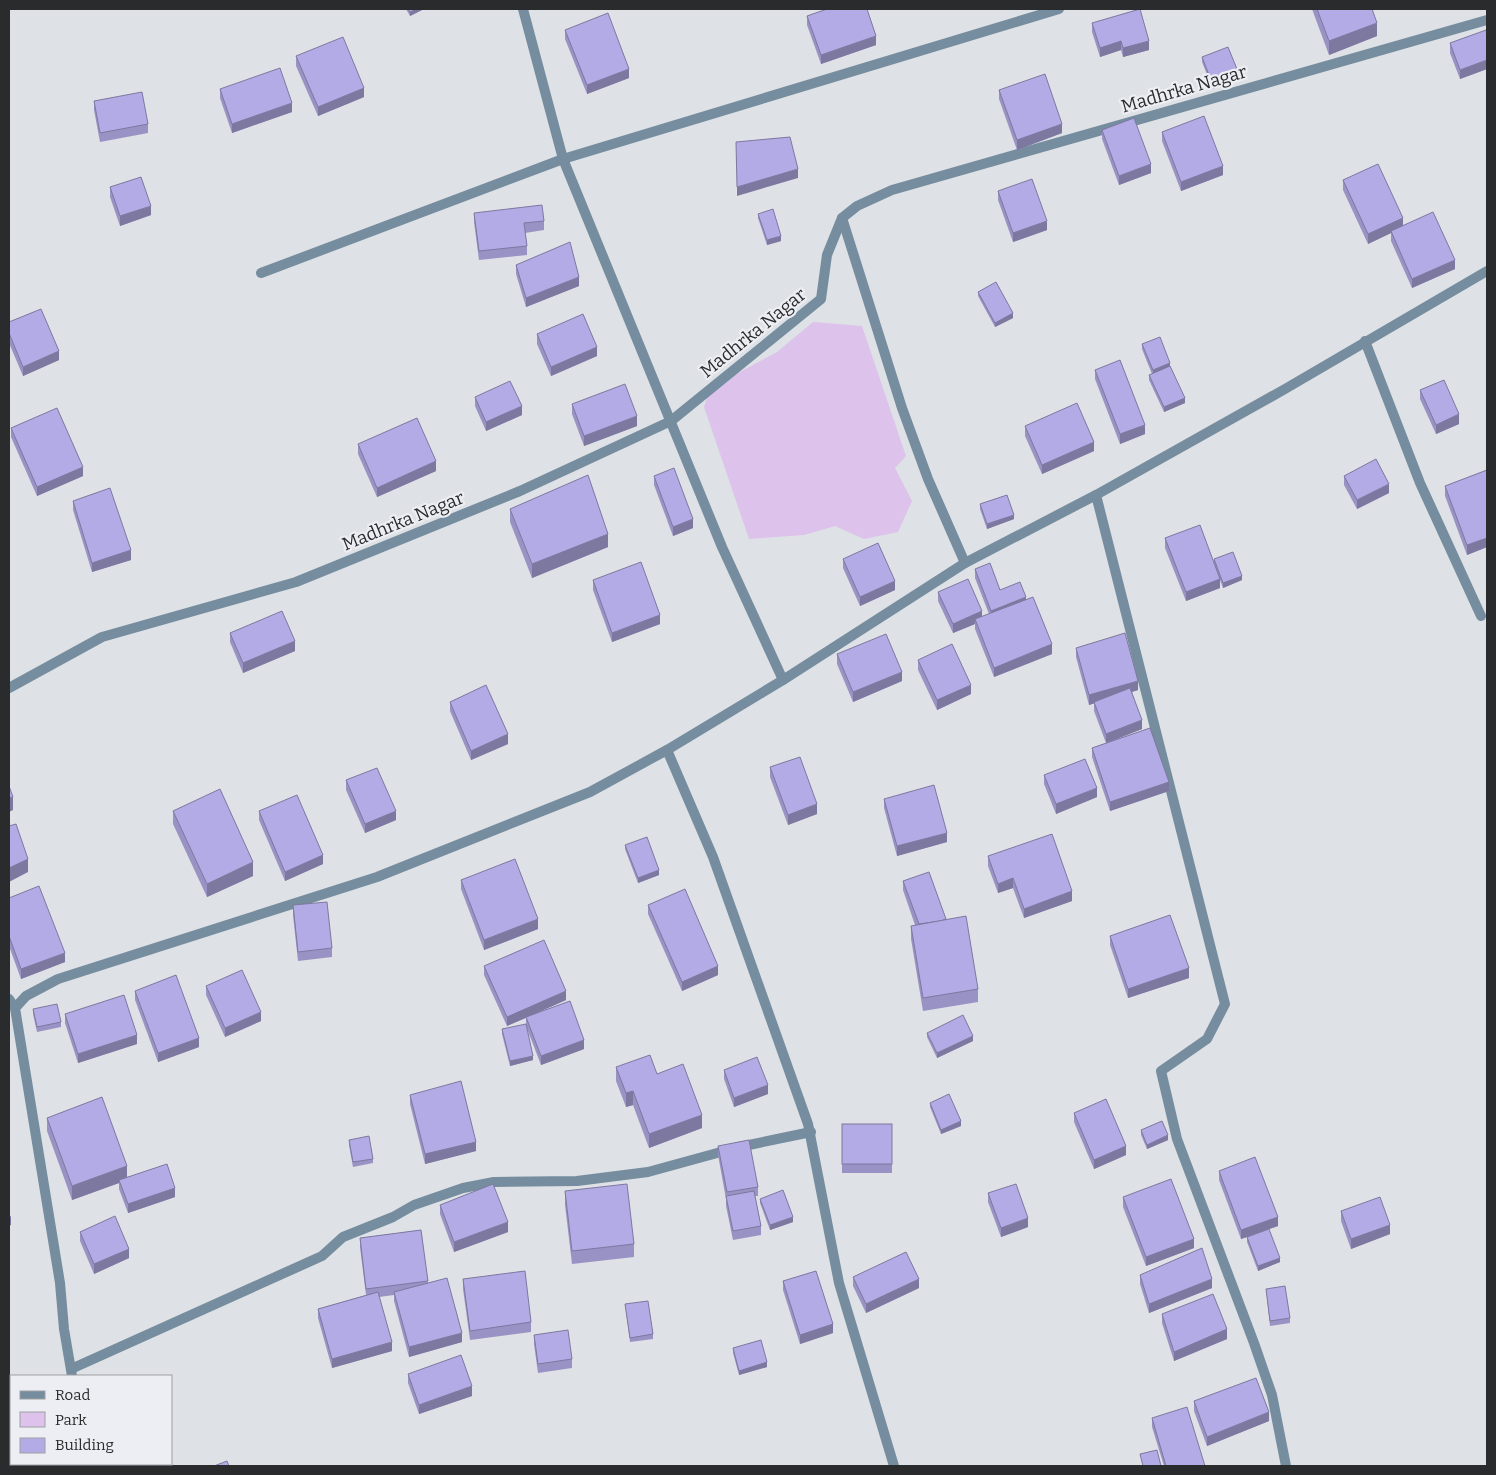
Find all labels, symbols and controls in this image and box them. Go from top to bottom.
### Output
street label: Madhrka Nagar [1119,61,1249,117]
street label: Madhrka Nagar [696,284,810,382]
street label: Madhrka Nagar [339,486,467,555]
legend [10,1375,172,1465]
text: Road [55,1386,90,1404]
text: Park [55,1411,87,1429]
text: Building [55,1436,114,1454]

